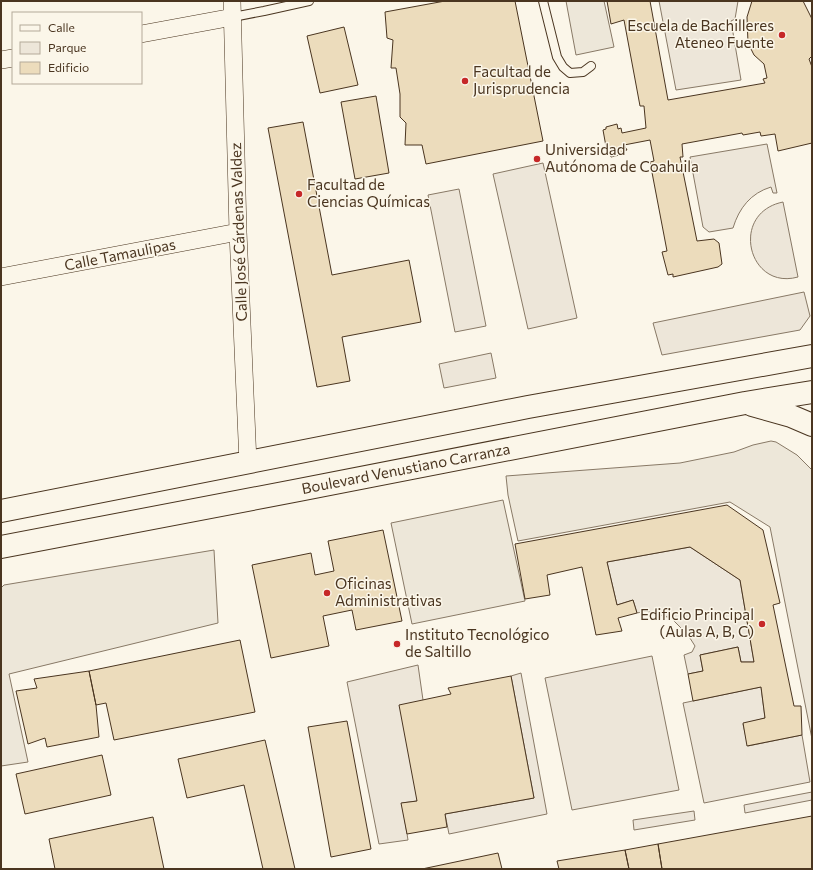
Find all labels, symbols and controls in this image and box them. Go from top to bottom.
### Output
legend [12,12,142,84]
place label: Escuela de Bachilleres Ateneo Fuente [627,16,774,51]
text: Calle [48,20,75,34]
marker: Escuela de Bachilleres Ateneo Fuente [777,30,787,40]
text: Parque [48,40,86,54]
text: Edificio [48,60,89,74]
place label: Facultad de Jurisprudencia [473,62,570,97]
marker: Facultad de Jurisprudencia [460,76,470,86]
place label: Universidad Autónoma de Coahuila [545,140,699,175]
street label: Calle José Cárdenas Valdez [226,142,250,322]
marker: Universidad Autónoma de Coahuila [532,154,542,164]
place label: Facultad de Ciencias Químicas [307,175,430,210]
marker: Facultad de Ciencias Químicas [294,189,304,199]
street label: Calle Tamaulipas [63,234,177,274]
street label: Boulevard Venustiano Carranza [300,439,512,497]
place label: Oficinas Administrativas [335,574,442,609]
marker: Oficinas Administrativas [322,588,332,598]
place label: Edificio Principal (Aulas A, B, C) [640,605,754,640]
marker: Edificio Principal (Aulas A, B, C) [757,619,767,629]
place label: Instituto Tecnológico de Saltillo [405,625,549,660]
marker: Instituto Tecnológico de Saltillo [392,639,402,649]

